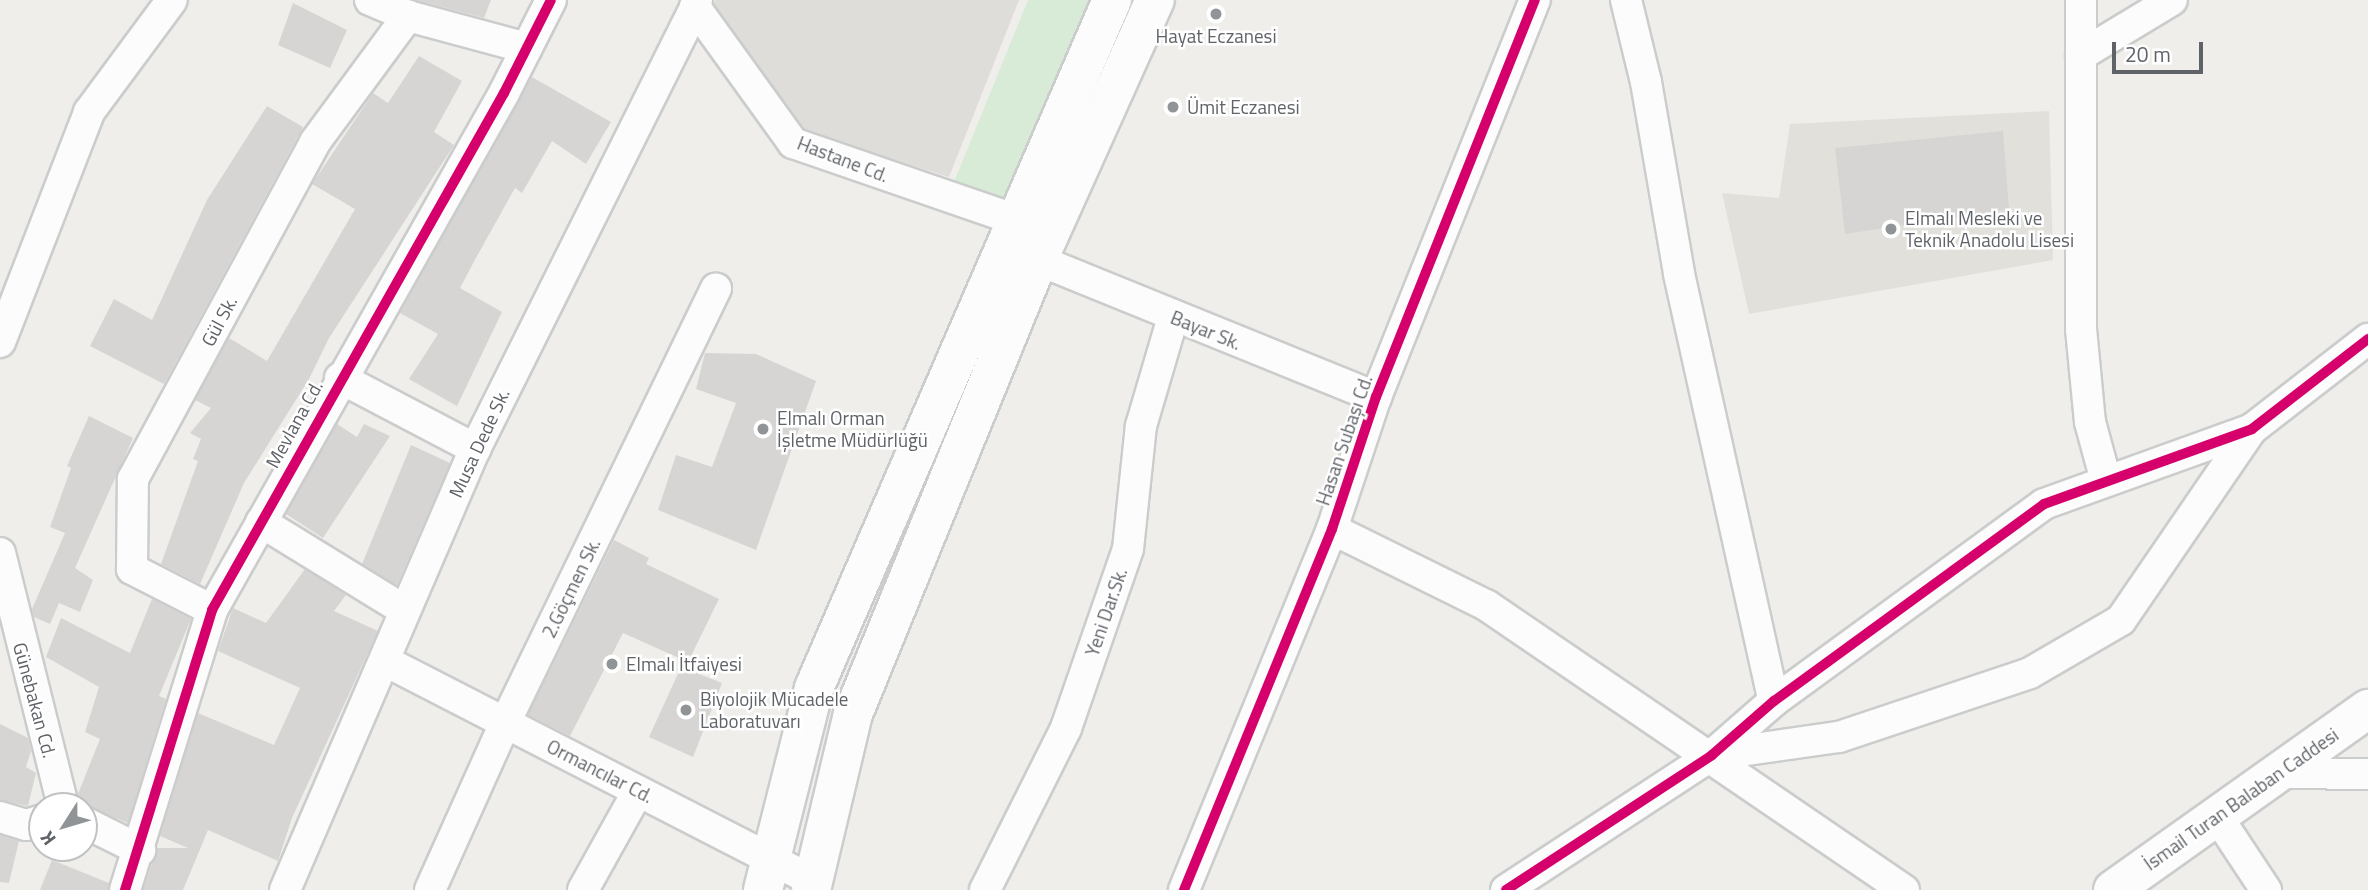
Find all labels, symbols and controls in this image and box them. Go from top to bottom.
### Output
marker: Hayat Eczanesi [1208,6,1224,22]
place label: Hayat Eczanesi [1155,25,1277,47]
scale bar [2116,28,2207,72]
text: 20 m [2125,38,2171,70]
place label: Ümit Eczanesi [1187,96,1300,118]
marker: Ümit Eczanesi [1165,99,1181,115]
street label: Hastane Cd. [794,131,892,187]
place label: Elmalı Mesleki ve Teknik Anadolu Lisesi [1905,207,2074,251]
marker: Elmalı Mesleki ve Teknik Anadolu Lisesi [1883,221,1899,237]
street label: Gül Sk. [196,292,242,350]
street label: Bayar Sk. [1167,306,1245,354]
street label: Hasan Subaşı Cd. [1311,372,1377,508]
street label: Mevlana Cd. [261,376,327,472]
street label: Musa Dede Sk. [444,385,514,501]
place label: Elmalı Orman İşletme Müdürlüğü [777,407,928,451]
marker: Elmalı Orman İşletme Müdürlüğü [755,421,771,437]
street label: 2.Göçmen Sk. [537,535,605,641]
street label: Yeni Dar.Sk. [1080,565,1132,659]
street label: Günebakan Cd. [9,640,61,760]
place label: Elmalı İtfaiyesi [626,653,742,675]
marker: Elmalı İtfaiyesi [604,656,620,672]
place label: Biyolojik Mücadele Laboratuvarı [700,688,848,732]
marker: Biyolojik Mücadele Laboratuvarı [678,702,694,718]
street label: İsmail Turan Balaban Caddesi [2139,723,2343,875]
street label: Ormancılar Cd. [543,734,657,808]
north arrow [28,792,98,862]
text: K [32,826,62,852]

